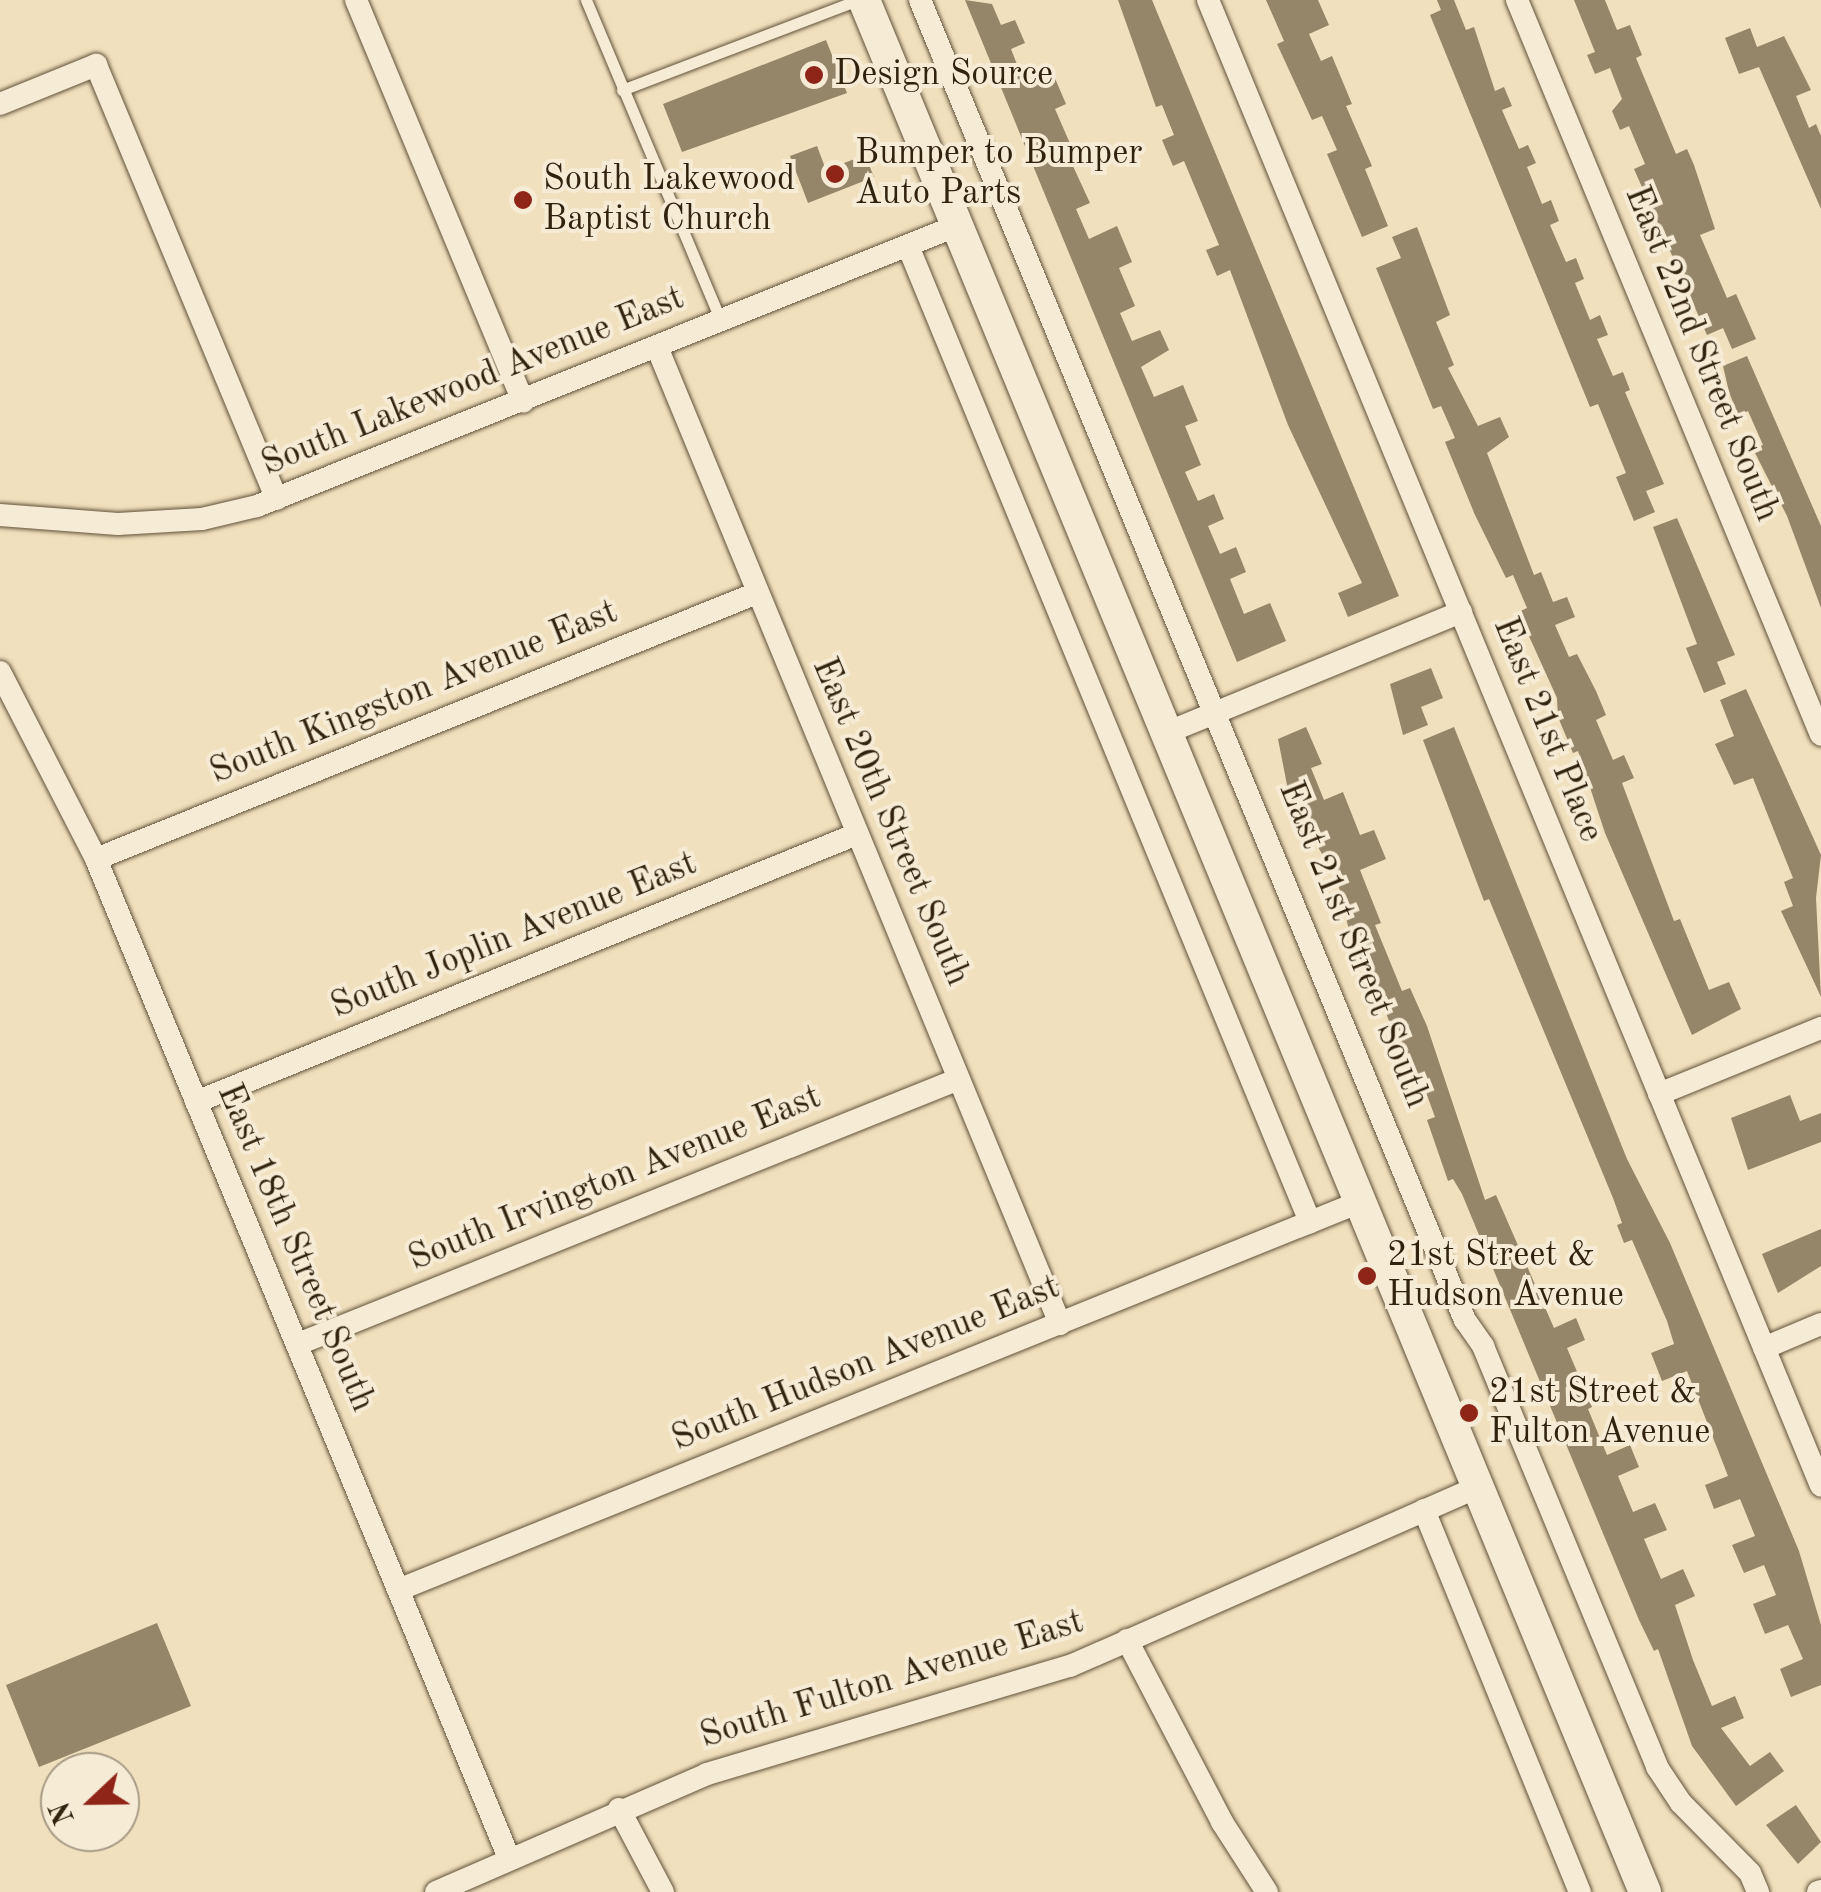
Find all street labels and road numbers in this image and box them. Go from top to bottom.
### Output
street label: East 22nd Street South [1615,180,1787,528]
street label: South Lakewood Avenue East [256,278,690,486]
street label: South Kingston Avenue East [204,592,624,794]
street label: East 21st Place [1483,612,1611,848]
street label: East 20th Street South [802,652,978,992]
street label: East 21st Street South [1268,776,1438,1114]
street label: South Joplin Avenue East [325,843,703,1029]
street label: South Irvington Avenue East [403,1077,827,1281]
street label: East 18th Street South [207,1078,383,1418]
street label: South Hudson Avenue East [666,1267,1066,1461]
street label: South Fulton Avenue East [695,1602,1089,1758]

